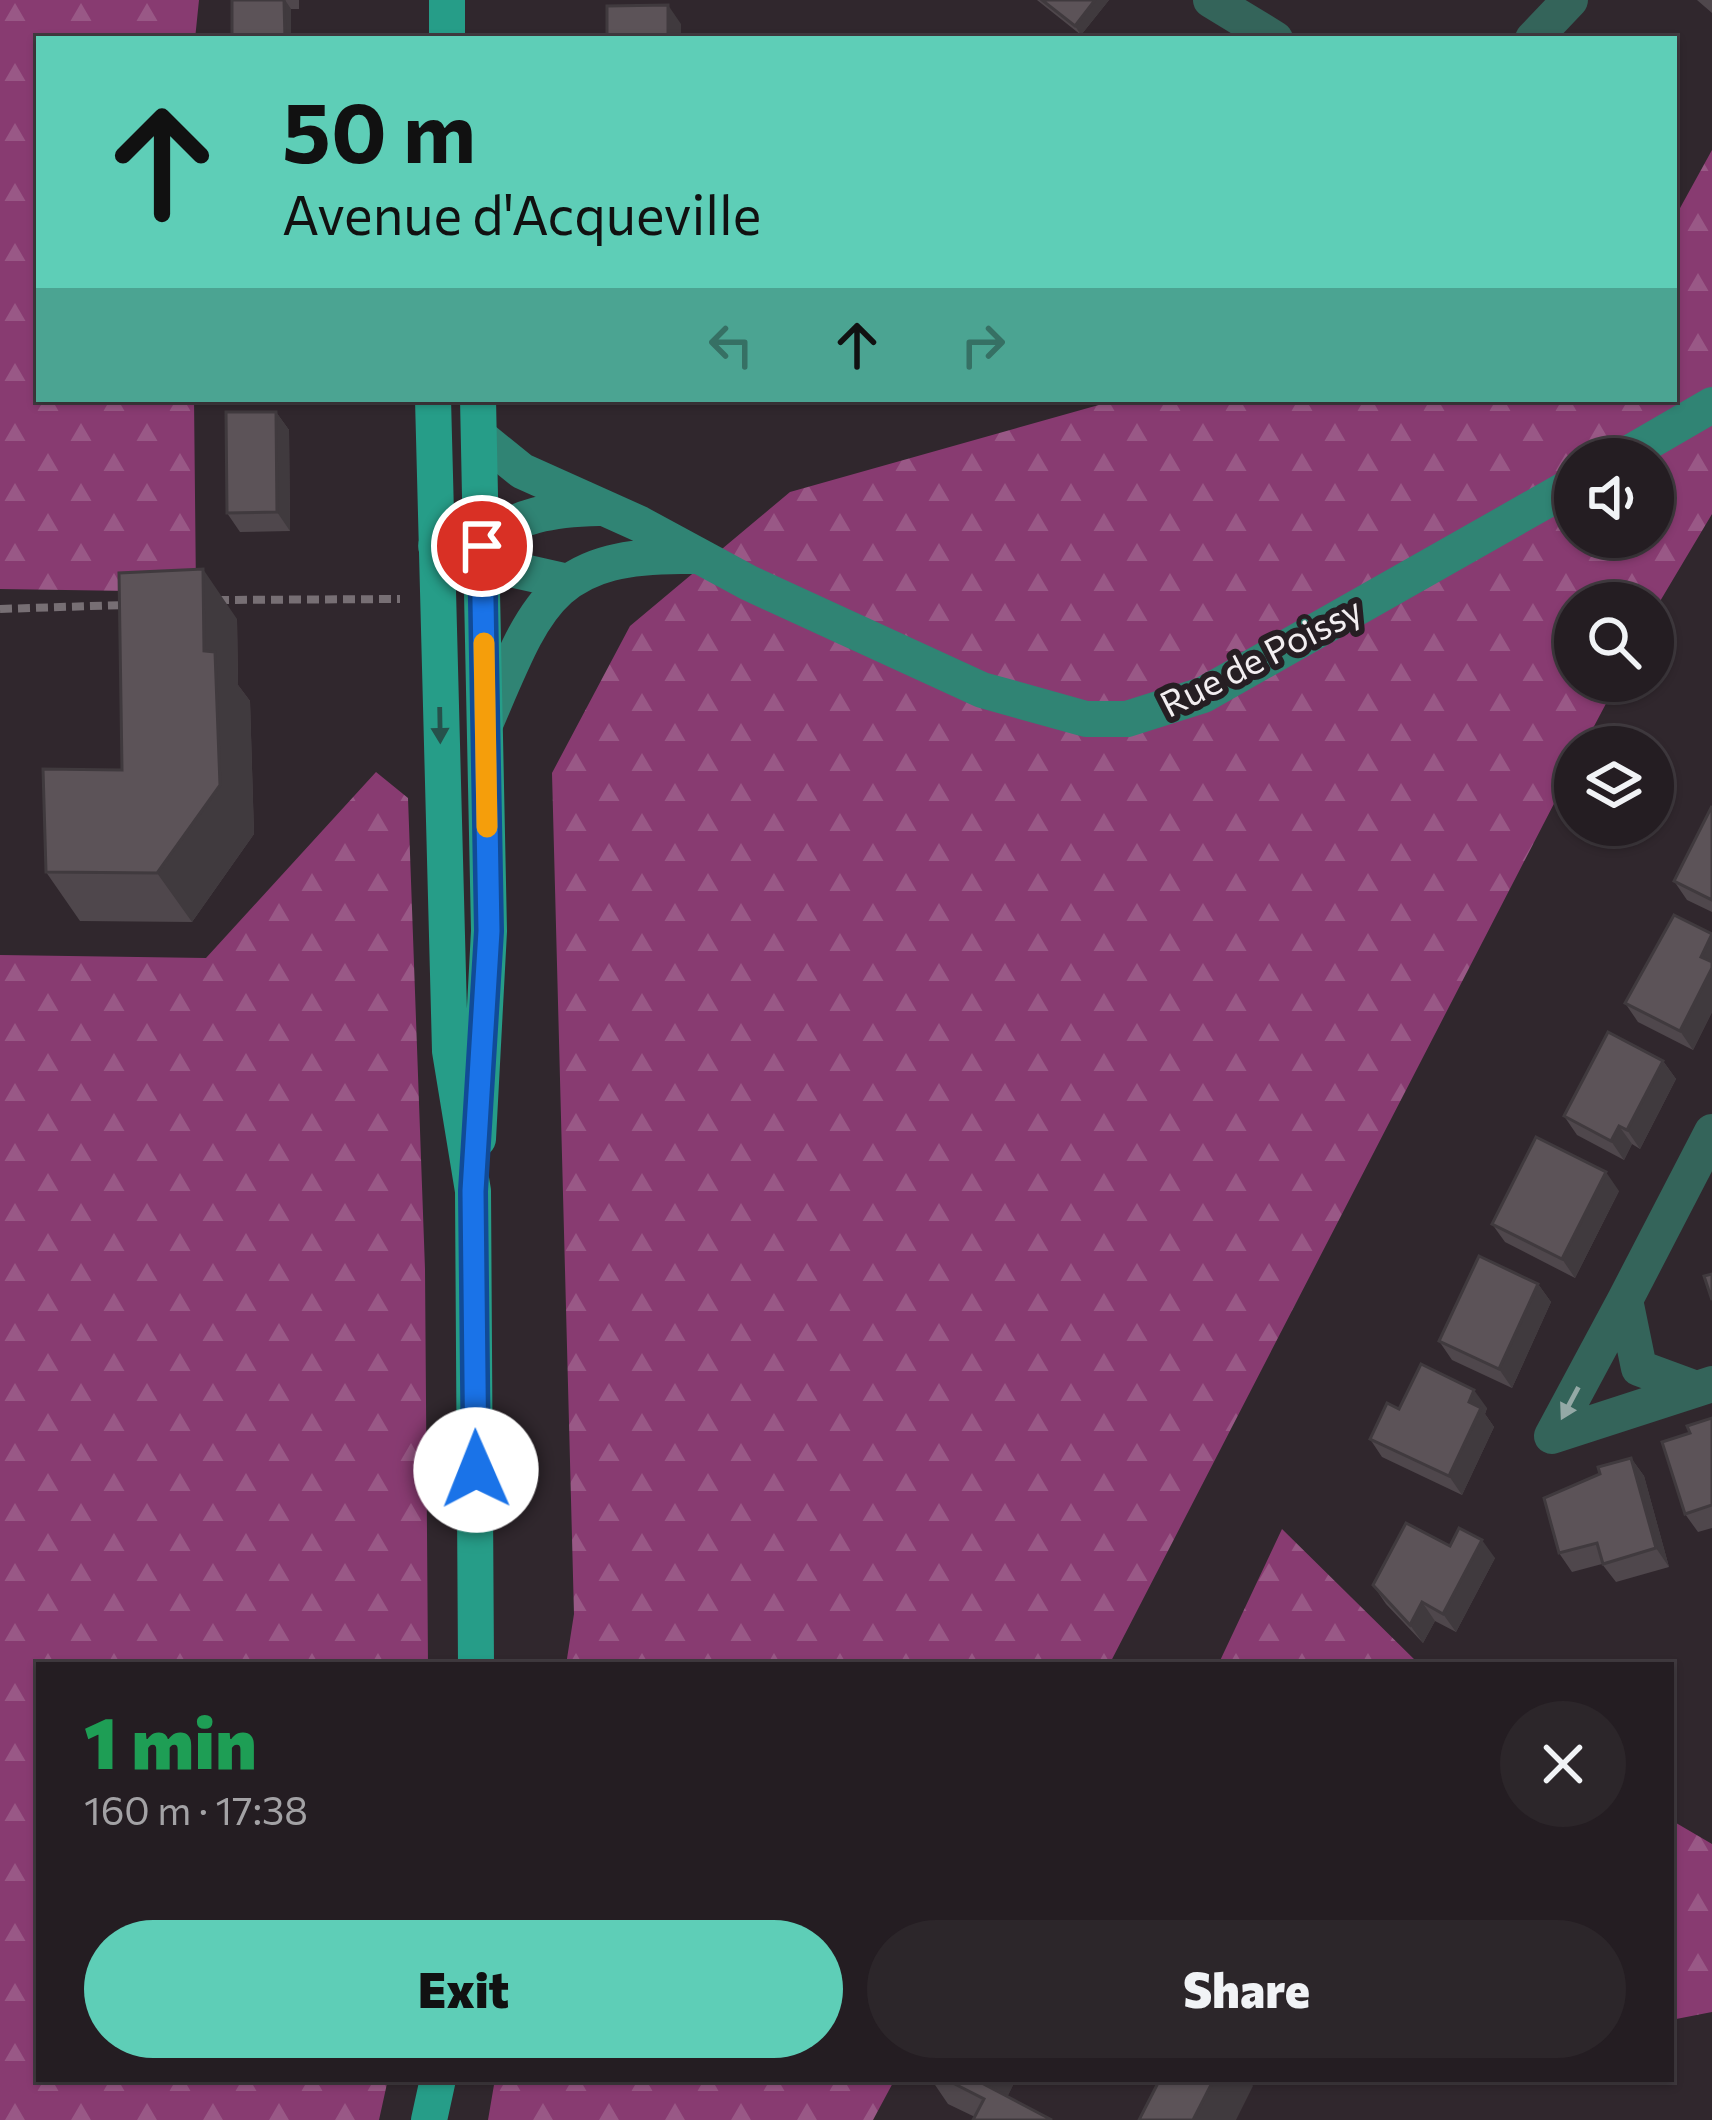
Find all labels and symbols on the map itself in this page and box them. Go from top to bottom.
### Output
pin [431,495,533,597]
street label: Rue de Poissy [1152,586,1368,725]
one-way arrow [431,707,450,745]
one-way arrow [1560,1386,1581,1421]
position arrow [413,1407,539,1533]

